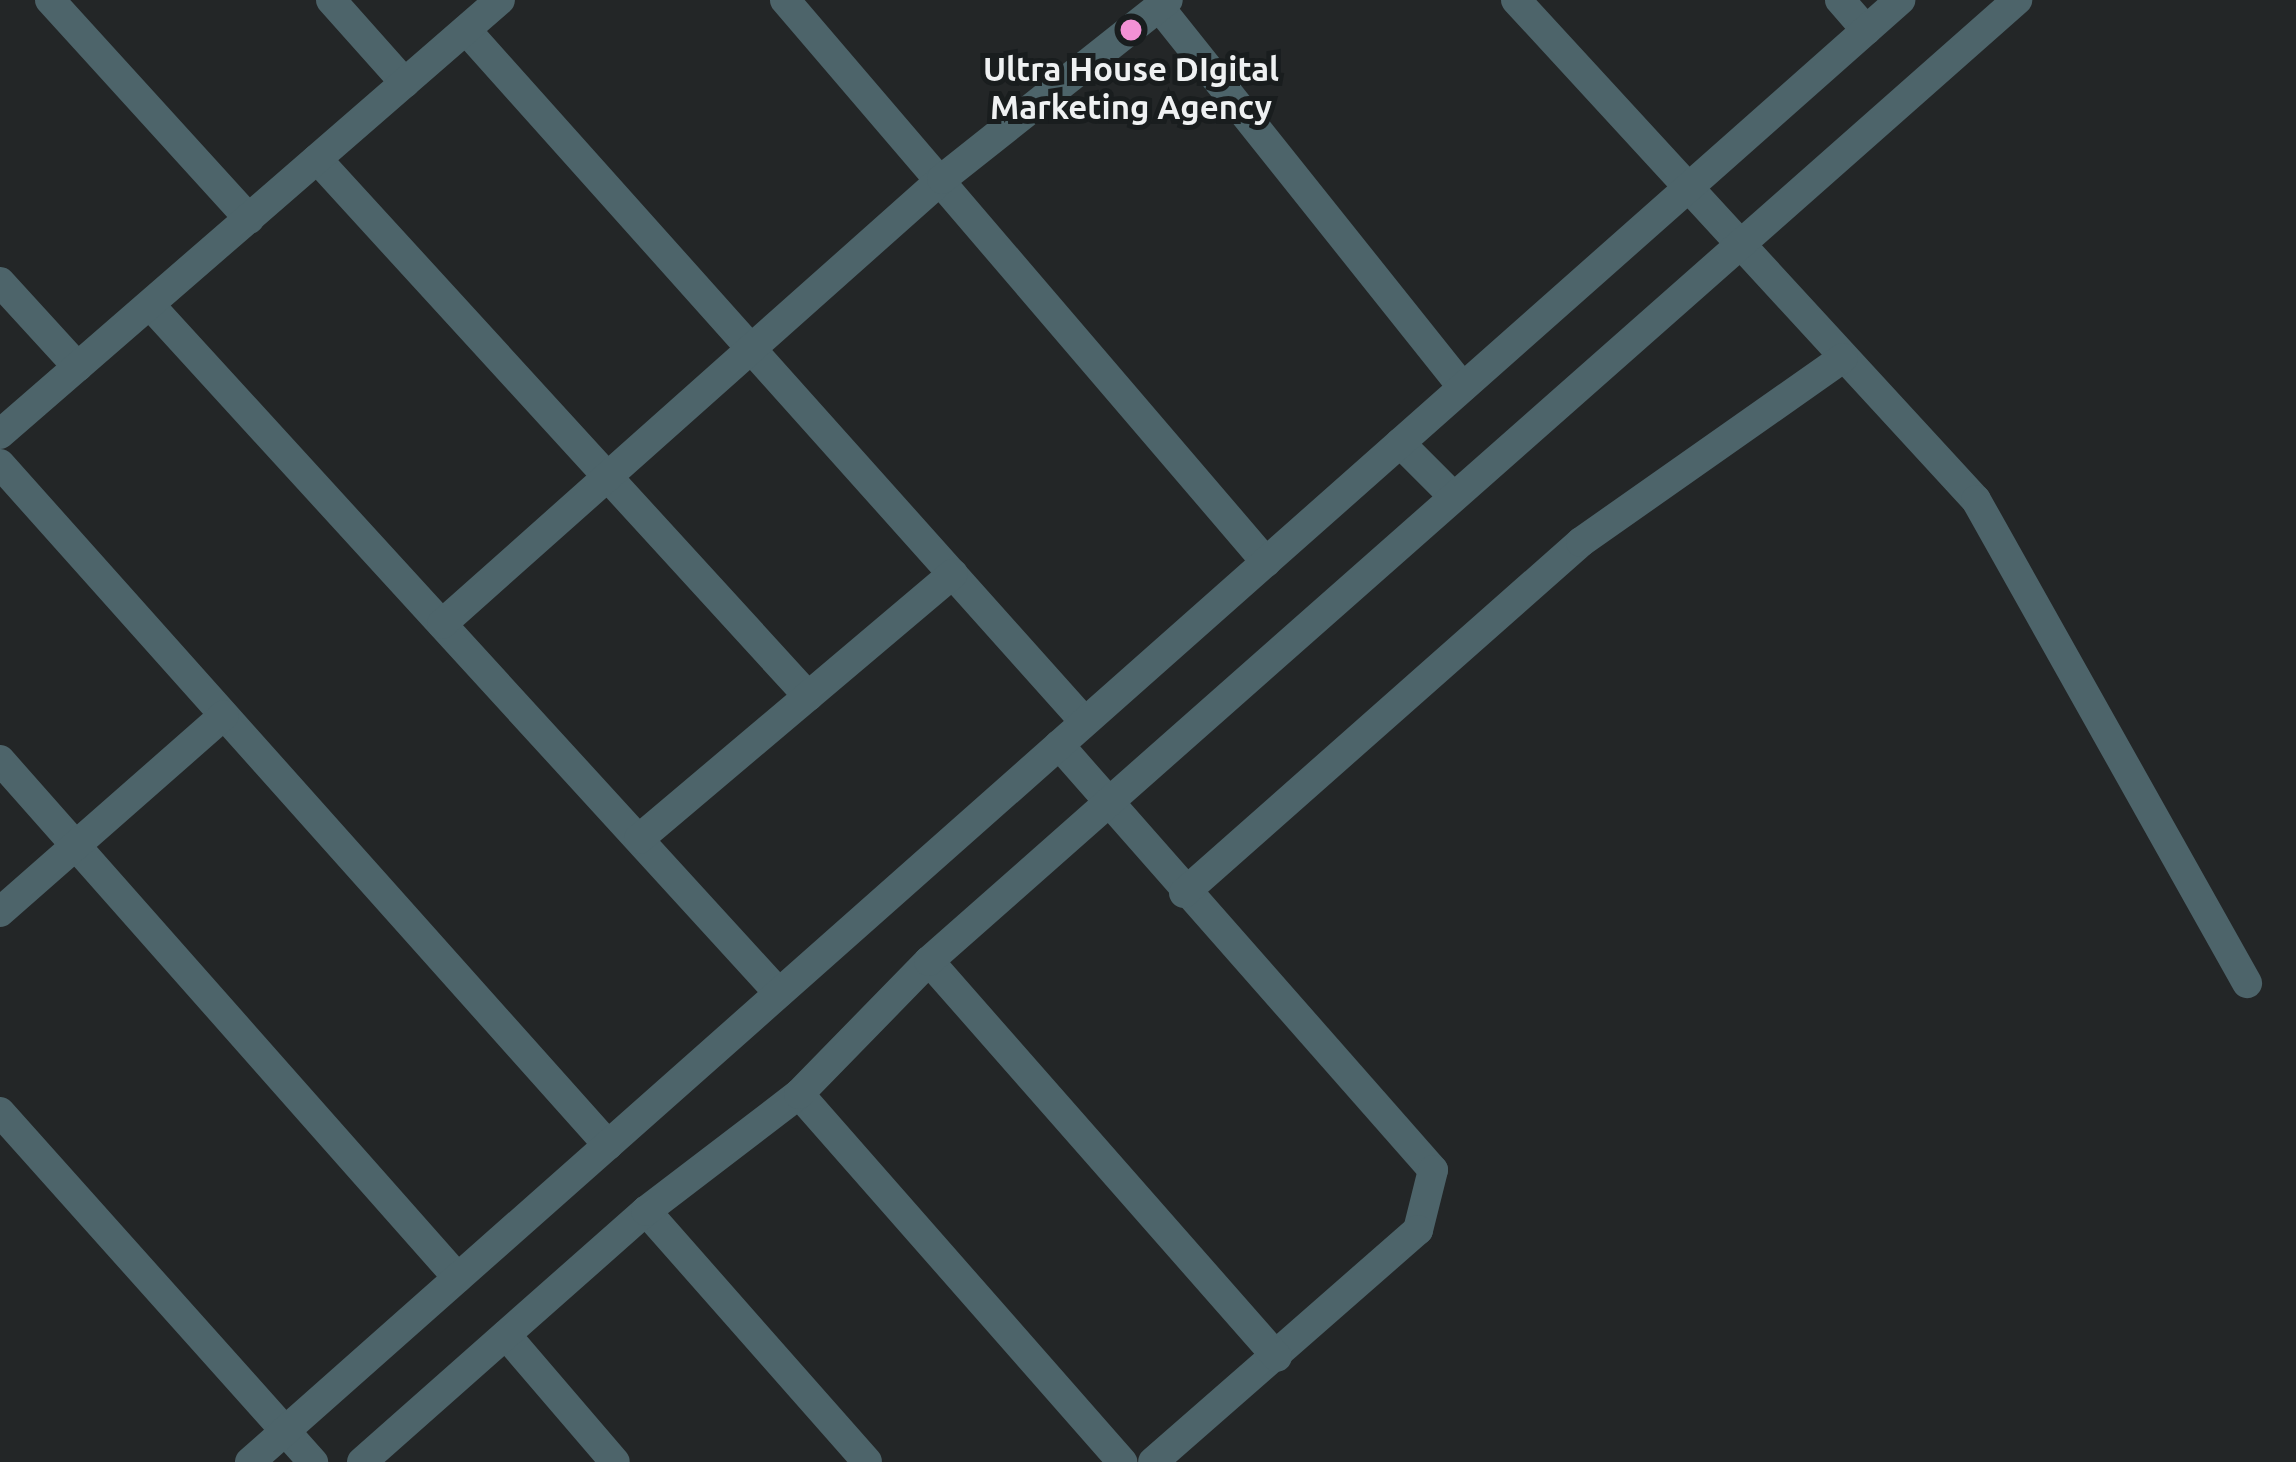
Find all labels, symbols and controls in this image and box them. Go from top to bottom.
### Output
marker: Ultra House DIgital Marketing Agency [1118,17,1144,43]
place label: Ultra House DIgital Marketing Agency [983,49,1279,127]

